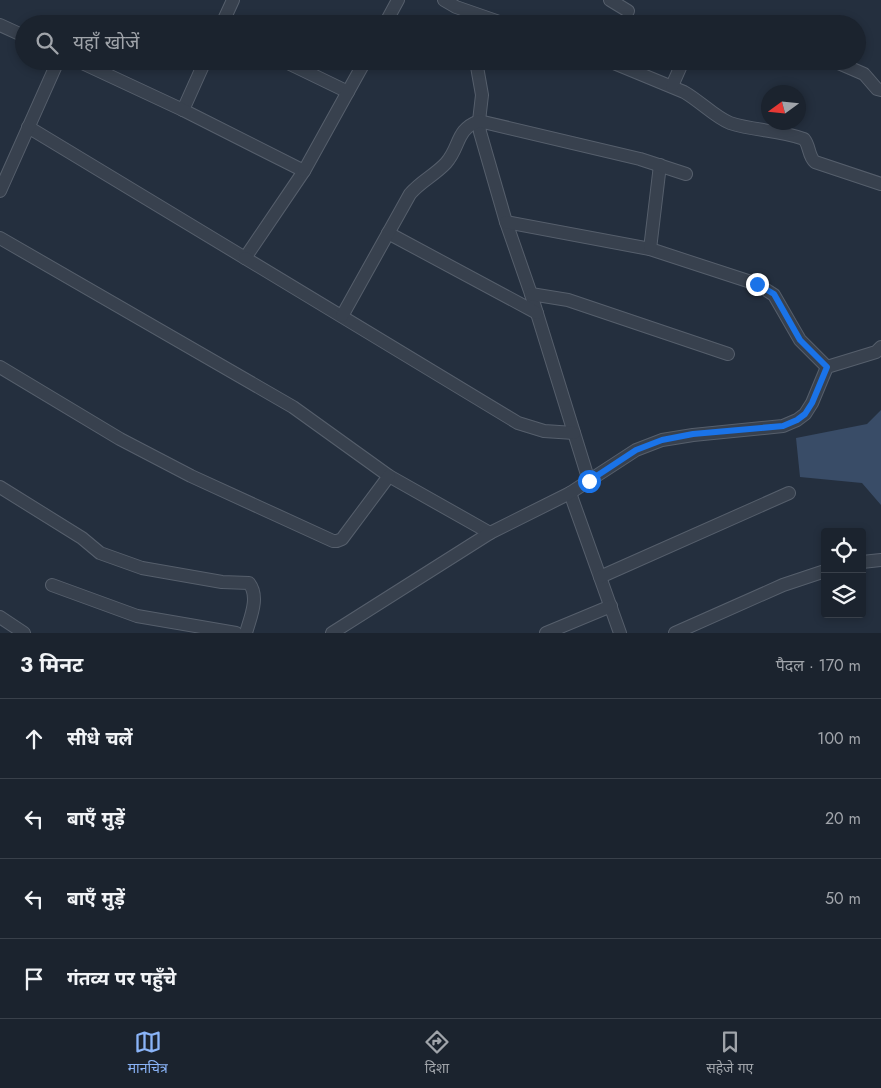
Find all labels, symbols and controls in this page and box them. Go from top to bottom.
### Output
search box [15,15,866,70]
icon: search [33,29,61,57]
text: यहाँ खोजें [73,29,139,56]
north arrow [761,85,806,130]
route end [746,273,769,296]
route start [578,470,601,493]
map controls [821,528,866,618]
button: locate [821,528,866,573]
button: layers [821,573,866,618]
text: 3 मिनट [20,650,83,680]
text: पैदल · 170 m [776,654,861,677]
icon: ahead [20,725,48,753]
text: सीधे चलें [67,725,133,752]
text: 100 m [817,727,861,750]
icon: left [20,805,48,833]
text: बाएँ मुड़ें [67,805,125,832]
text: 20 m [825,807,861,830]
icon: left [20,885,48,913]
text: बाएँ मुड़ें [67,885,125,912]
text: 50 m [825,887,861,910]
icon: arrive [20,965,48,993]
text: गंतव्य पर पहुँचे [67,965,176,992]
tab: मानचित्र [128,1028,168,1079]
tab: दिशा [423,1028,451,1079]
tab: सहेजे गए [706,1028,753,1079]

